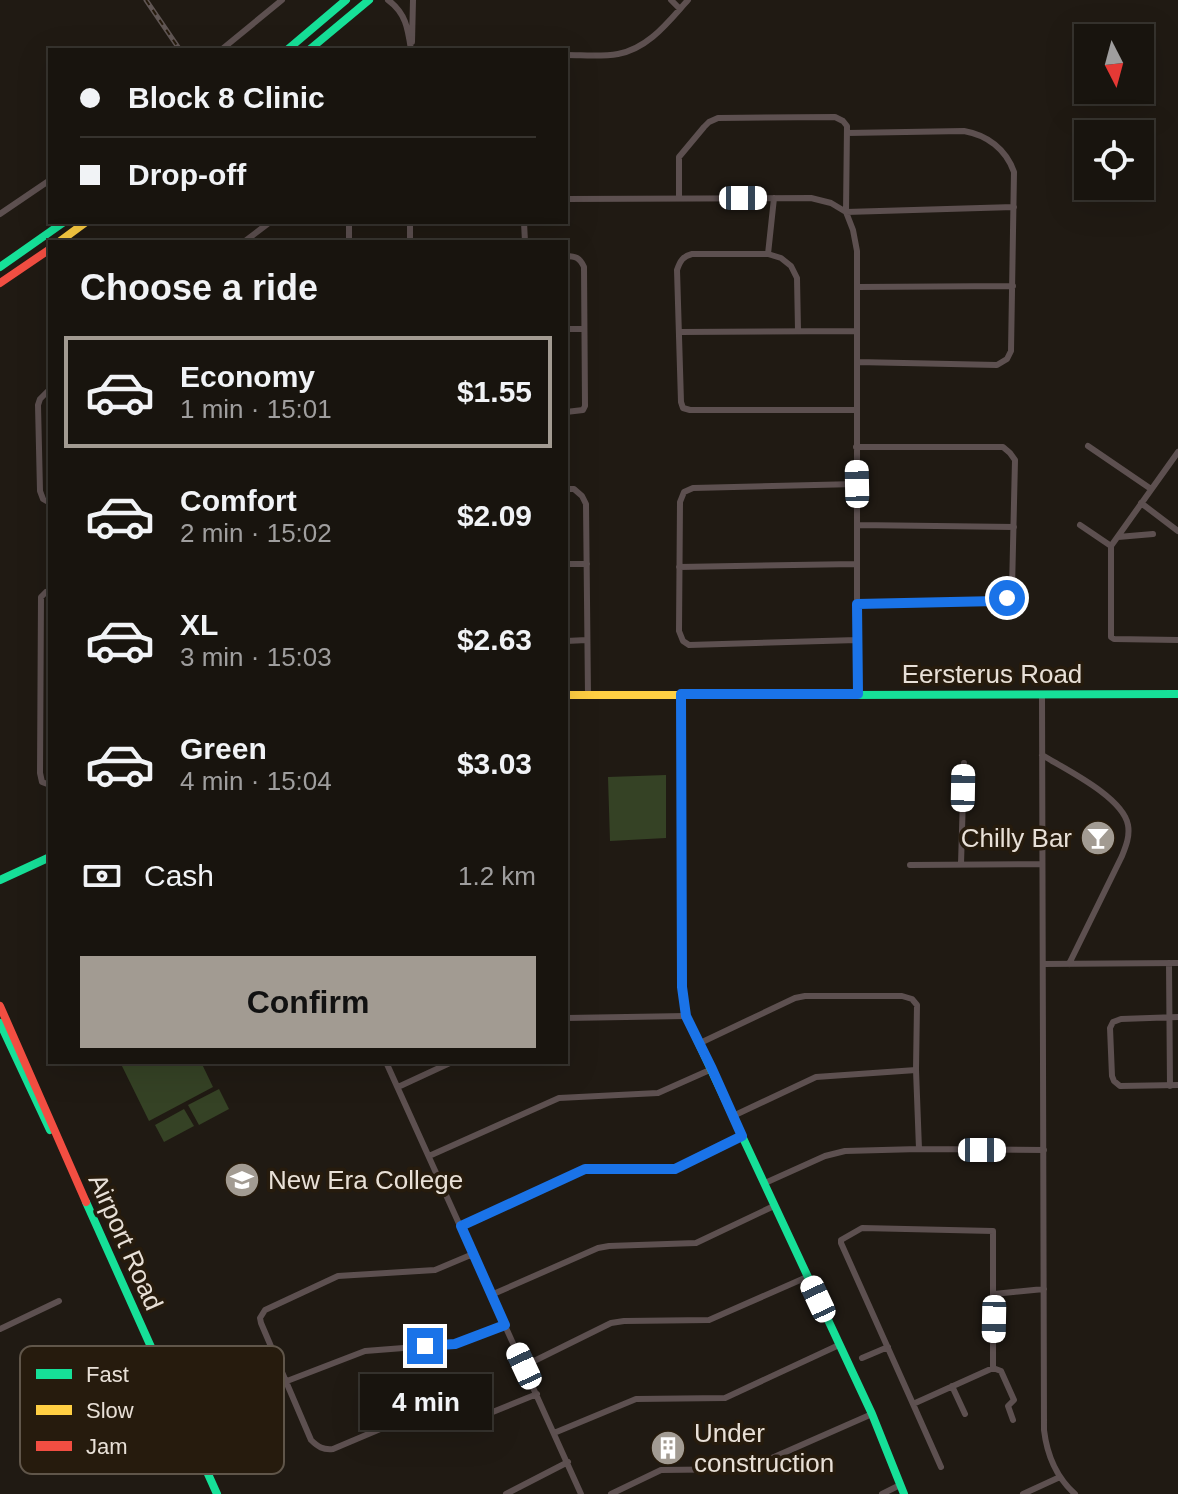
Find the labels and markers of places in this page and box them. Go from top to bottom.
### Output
bar icon: Chilly Bar [1079,819,1117,857]
place label: Chilly Bar [961,823,1072,853]
school or university icon: New Era College [223,1161,261,1199]
place label: New Era College [268,1165,463,1195]
place label: Under construction [694,1418,834,1478]
building icon: Under construction [649,1429,687,1467]

